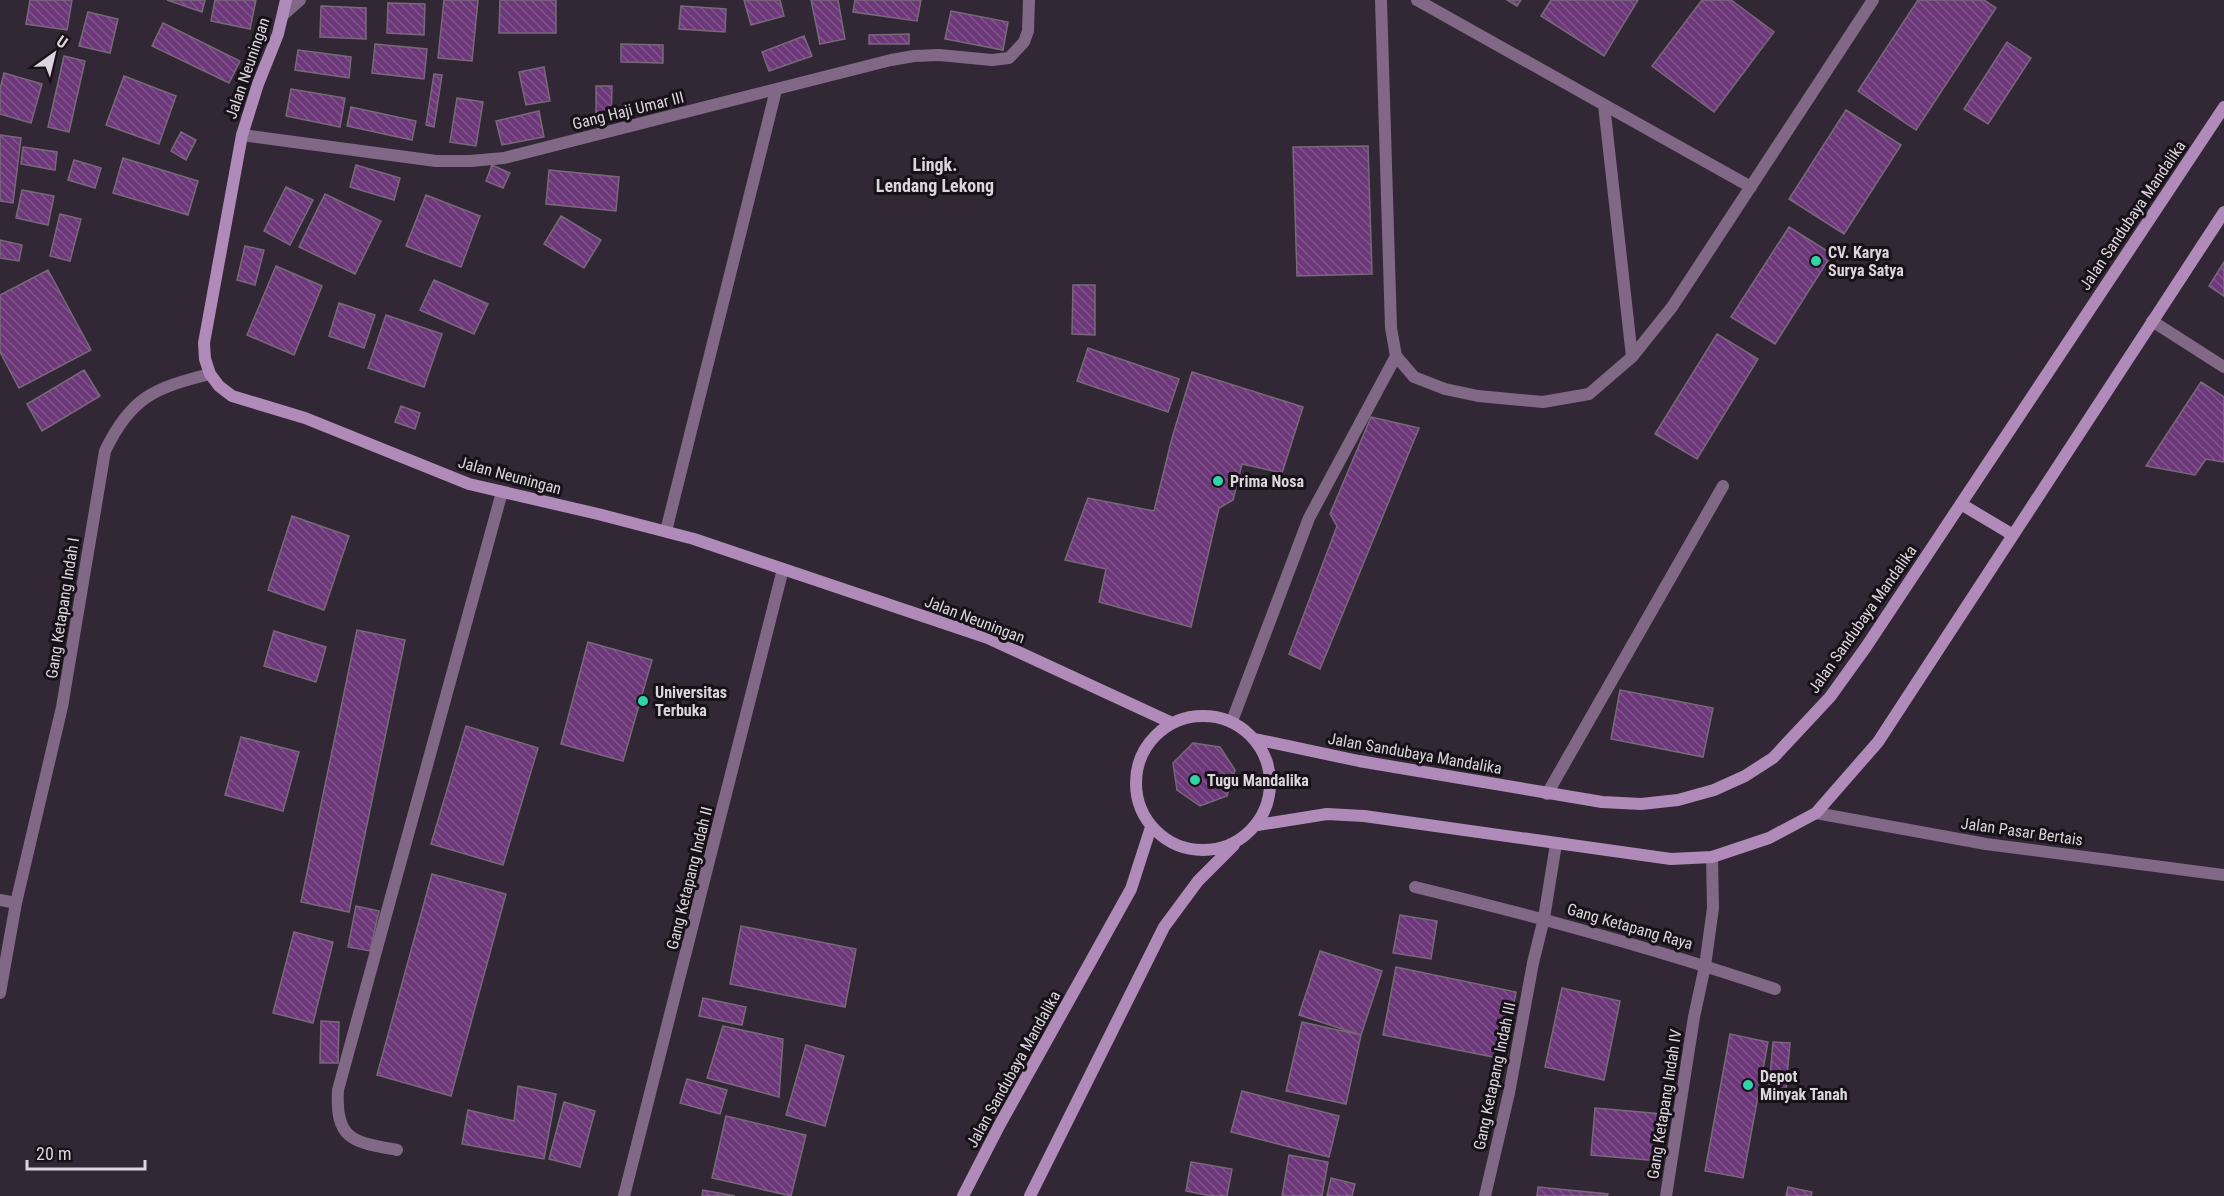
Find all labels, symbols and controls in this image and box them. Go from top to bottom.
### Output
street label: Jalan Neuningan [221,15,274,121]
north arrow [24,24,84,84]
text: U [53,32,71,52]
street label: Gang Haji Umar III [570,87,686,134]
street label: Jalan Sandubaya Mandalika [2075,137,2190,294]
district label: Lingk. Lendang Lekong [876,154,994,196]
place label: CV. Karya Surya Satya [1828,243,1904,280]
marker: CV. Karya Surya Satya [1809,254,1823,268]
street label: Jalan Neuningan [456,453,563,498]
place label: Prima Nosa [1230,472,1305,491]
marker: Prima Nosa [1211,474,1225,488]
street label: Gang Ketapang Indah I [42,536,83,680]
street label: Jalan Sandubaya Mandalika [1804,542,1921,697]
street label: Jalan Neuningan [922,592,1028,647]
place label: Universitas Terbuka [655,683,727,720]
marker: Universitas Terbuka [636,694,650,708]
street label: Jalan Sandubaya Mandalika [1327,729,1503,778]
place label: Tugu Mandalika [1207,771,1309,790]
marker: Tugu Mandalika [1188,773,1202,787]
street label: Gang Ketapang Indah II [663,805,716,951]
street label: Jalan Pasar Bertais [1960,814,2084,849]
street label: Gang Ketapang Raya [1565,899,1695,954]
street label: Jalan Sandubaya Mandalika [962,988,1064,1151]
street label: Gang Ketapang Indah III [1470,1001,1519,1152]
street label: Gang Ketapang Indah IV [1643,1028,1686,1180]
place label: Depot Minyak Tanah [1760,1067,1848,1104]
marker: Depot Minyak Tanah [1741,1078,1755,1092]
scale bar [27,1133,146,1171]
text: 20 m [36,1143,71,1164]

